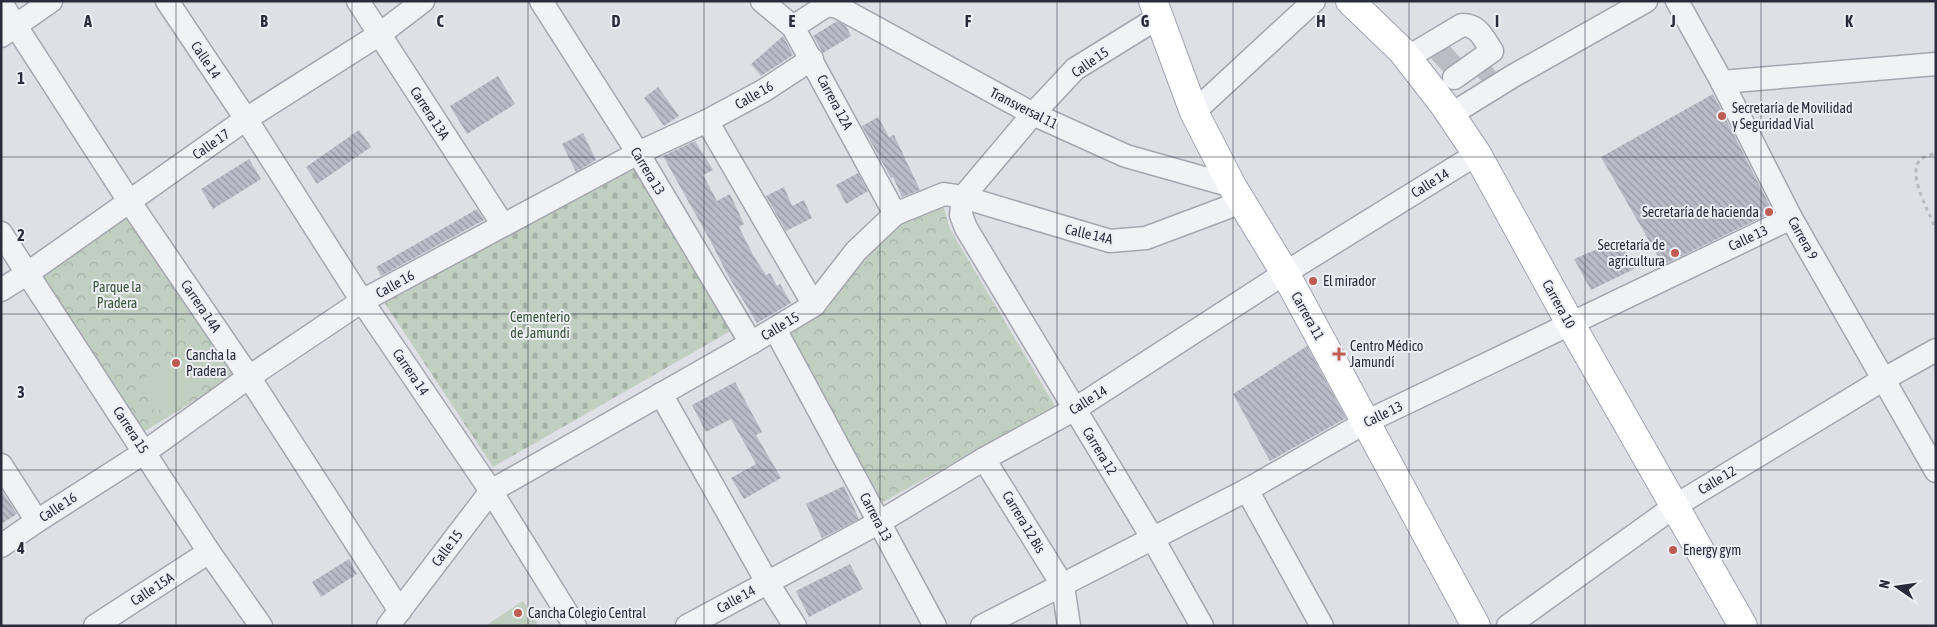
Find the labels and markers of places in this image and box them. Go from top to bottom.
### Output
place label: Secretaría de Movilidad y Seguridad Vial [1732,100,1853,132]
marker: Secretaría de Movilidad y Seguridad Vial [1716,110,1728,122]
place label: Secretaría de hacienda [1642,204,1759,220]
marker: Secretaría de hacienda [1763,206,1775,218]
place label: Secretaría de agricultura [1598,237,1665,269]
marker: Secretaría de agricultura [1669,247,1681,259]
place label: El mirador [1323,273,1376,289]
marker: El mirador [1307,275,1319,287]
place label: Centro Médico Jamundí [1350,338,1423,370]
place label: Cancha la Pradera [186,347,236,379]
marker: Centro Médico Jamundí [1332,347,1346,361]
marker: Cancha la Pradera [170,357,182,369]
place label: Energy gym [1683,542,1741,558]
marker: Energy gym [1667,544,1679,556]
place label: Cancha Colegio Central [528,605,646,621]
marker: Cancha Colegio Central [512,607,524,619]

